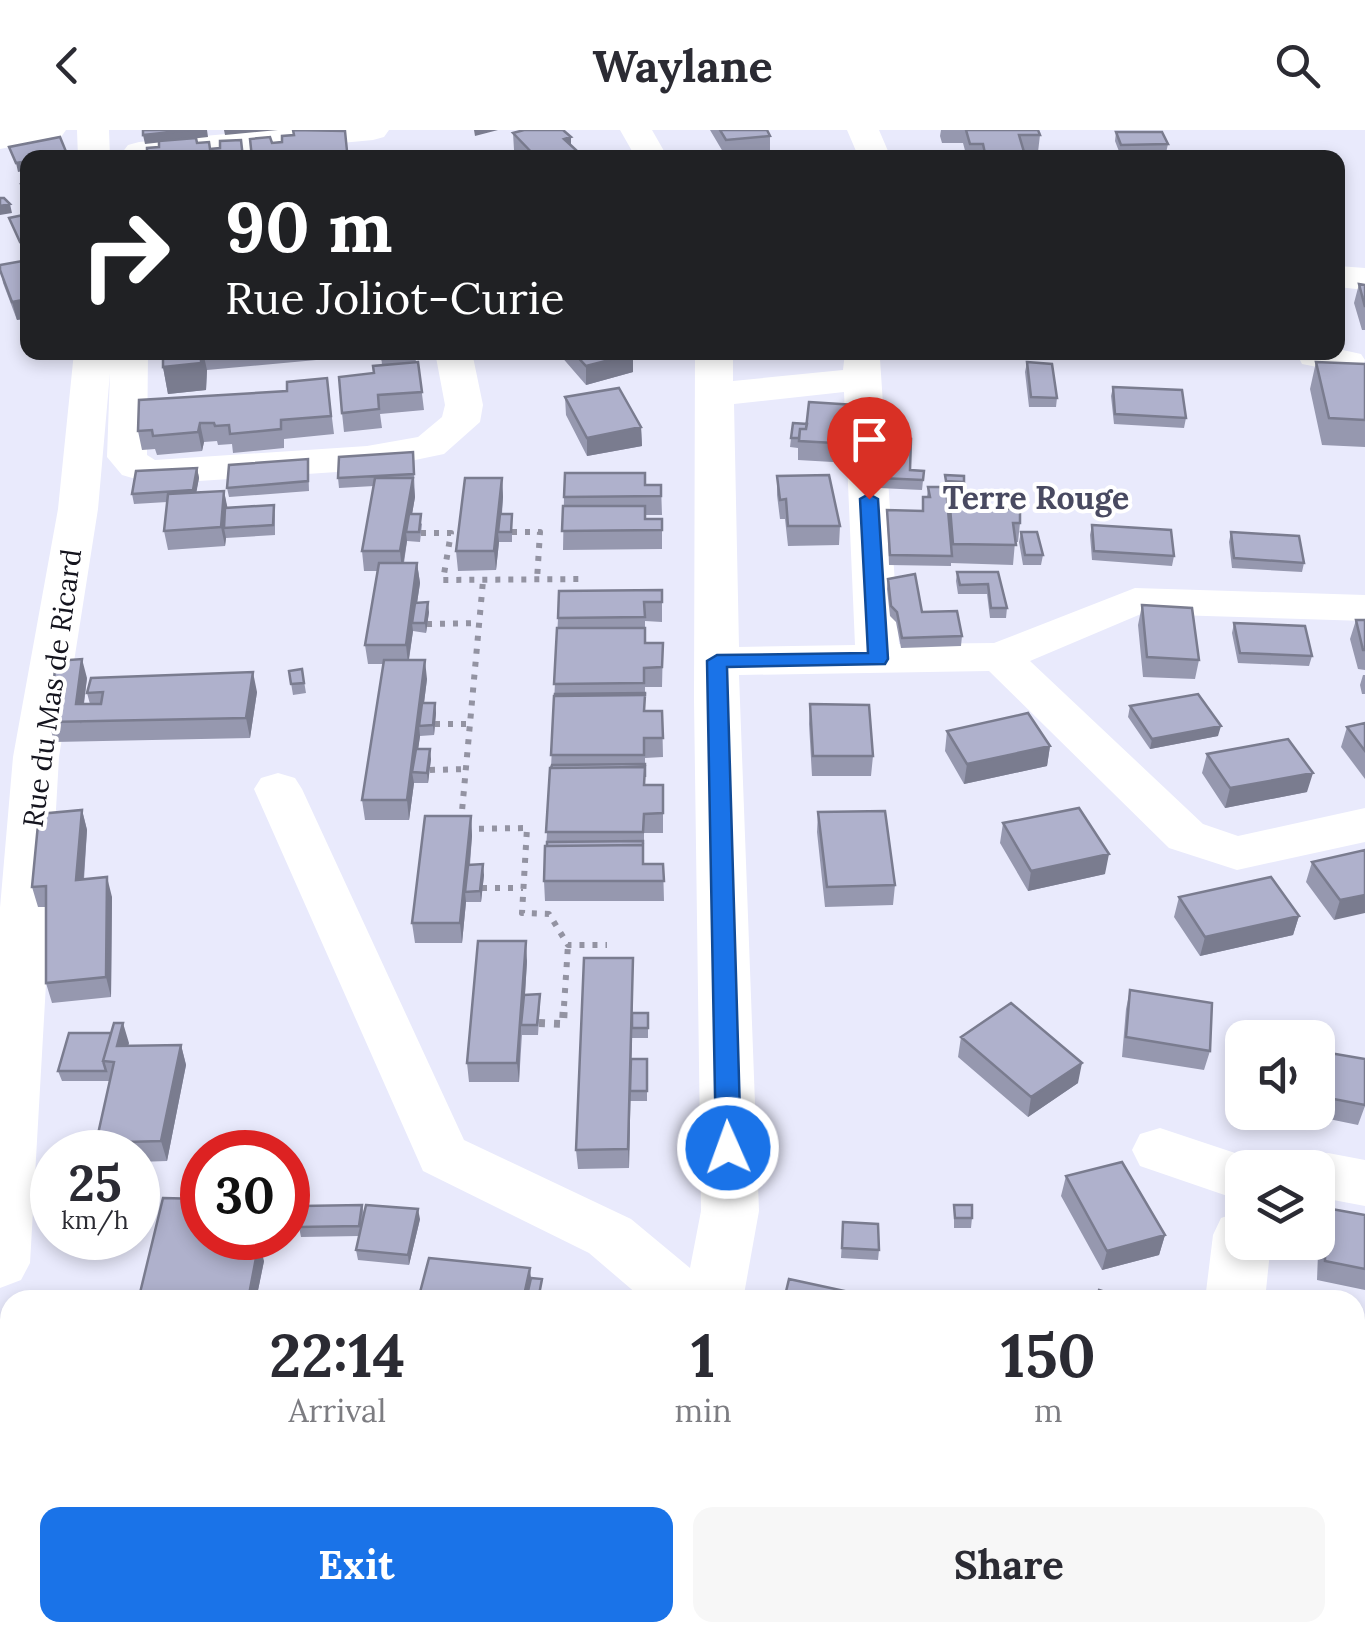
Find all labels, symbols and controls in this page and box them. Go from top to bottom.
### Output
text: Waylane [592,37,773,94]
icon: back [40,38,95,93]
icon: search [1270,38,1325,93]
text: 90 m [225,182,393,271]
icon: right [60,190,190,320]
text: Rue Joliot-Curie [225,269,565,326]
pin [827,397,912,500]
icon: arrive [842,412,897,467]
district label: Terre Rouge [943,477,1129,518]
street label: Rue du Mas de Ricard [15,546,89,830]
map controls [1225,1020,1335,1260]
button: sound [1225,1020,1335,1130]
position arrow [676,1096,780,1200]
speed limit sign: 30 [180,1130,310,1260]
button: layers [1225,1150,1335,1260]
text: 25 [68,1151,122,1215]
text: km/h [61,1204,129,1236]
text: 22:14 [269,1317,405,1393]
text: 1 [691,1317,715,1393]
text: 150 [1001,1317,1096,1393]
text: Arrival [288,1390,386,1431]
text: min [675,1390,732,1431]
text: m [1034,1390,1063,1431]
button: Exit [40,1507,673,1622]
button: Share [693,1507,1325,1622]

